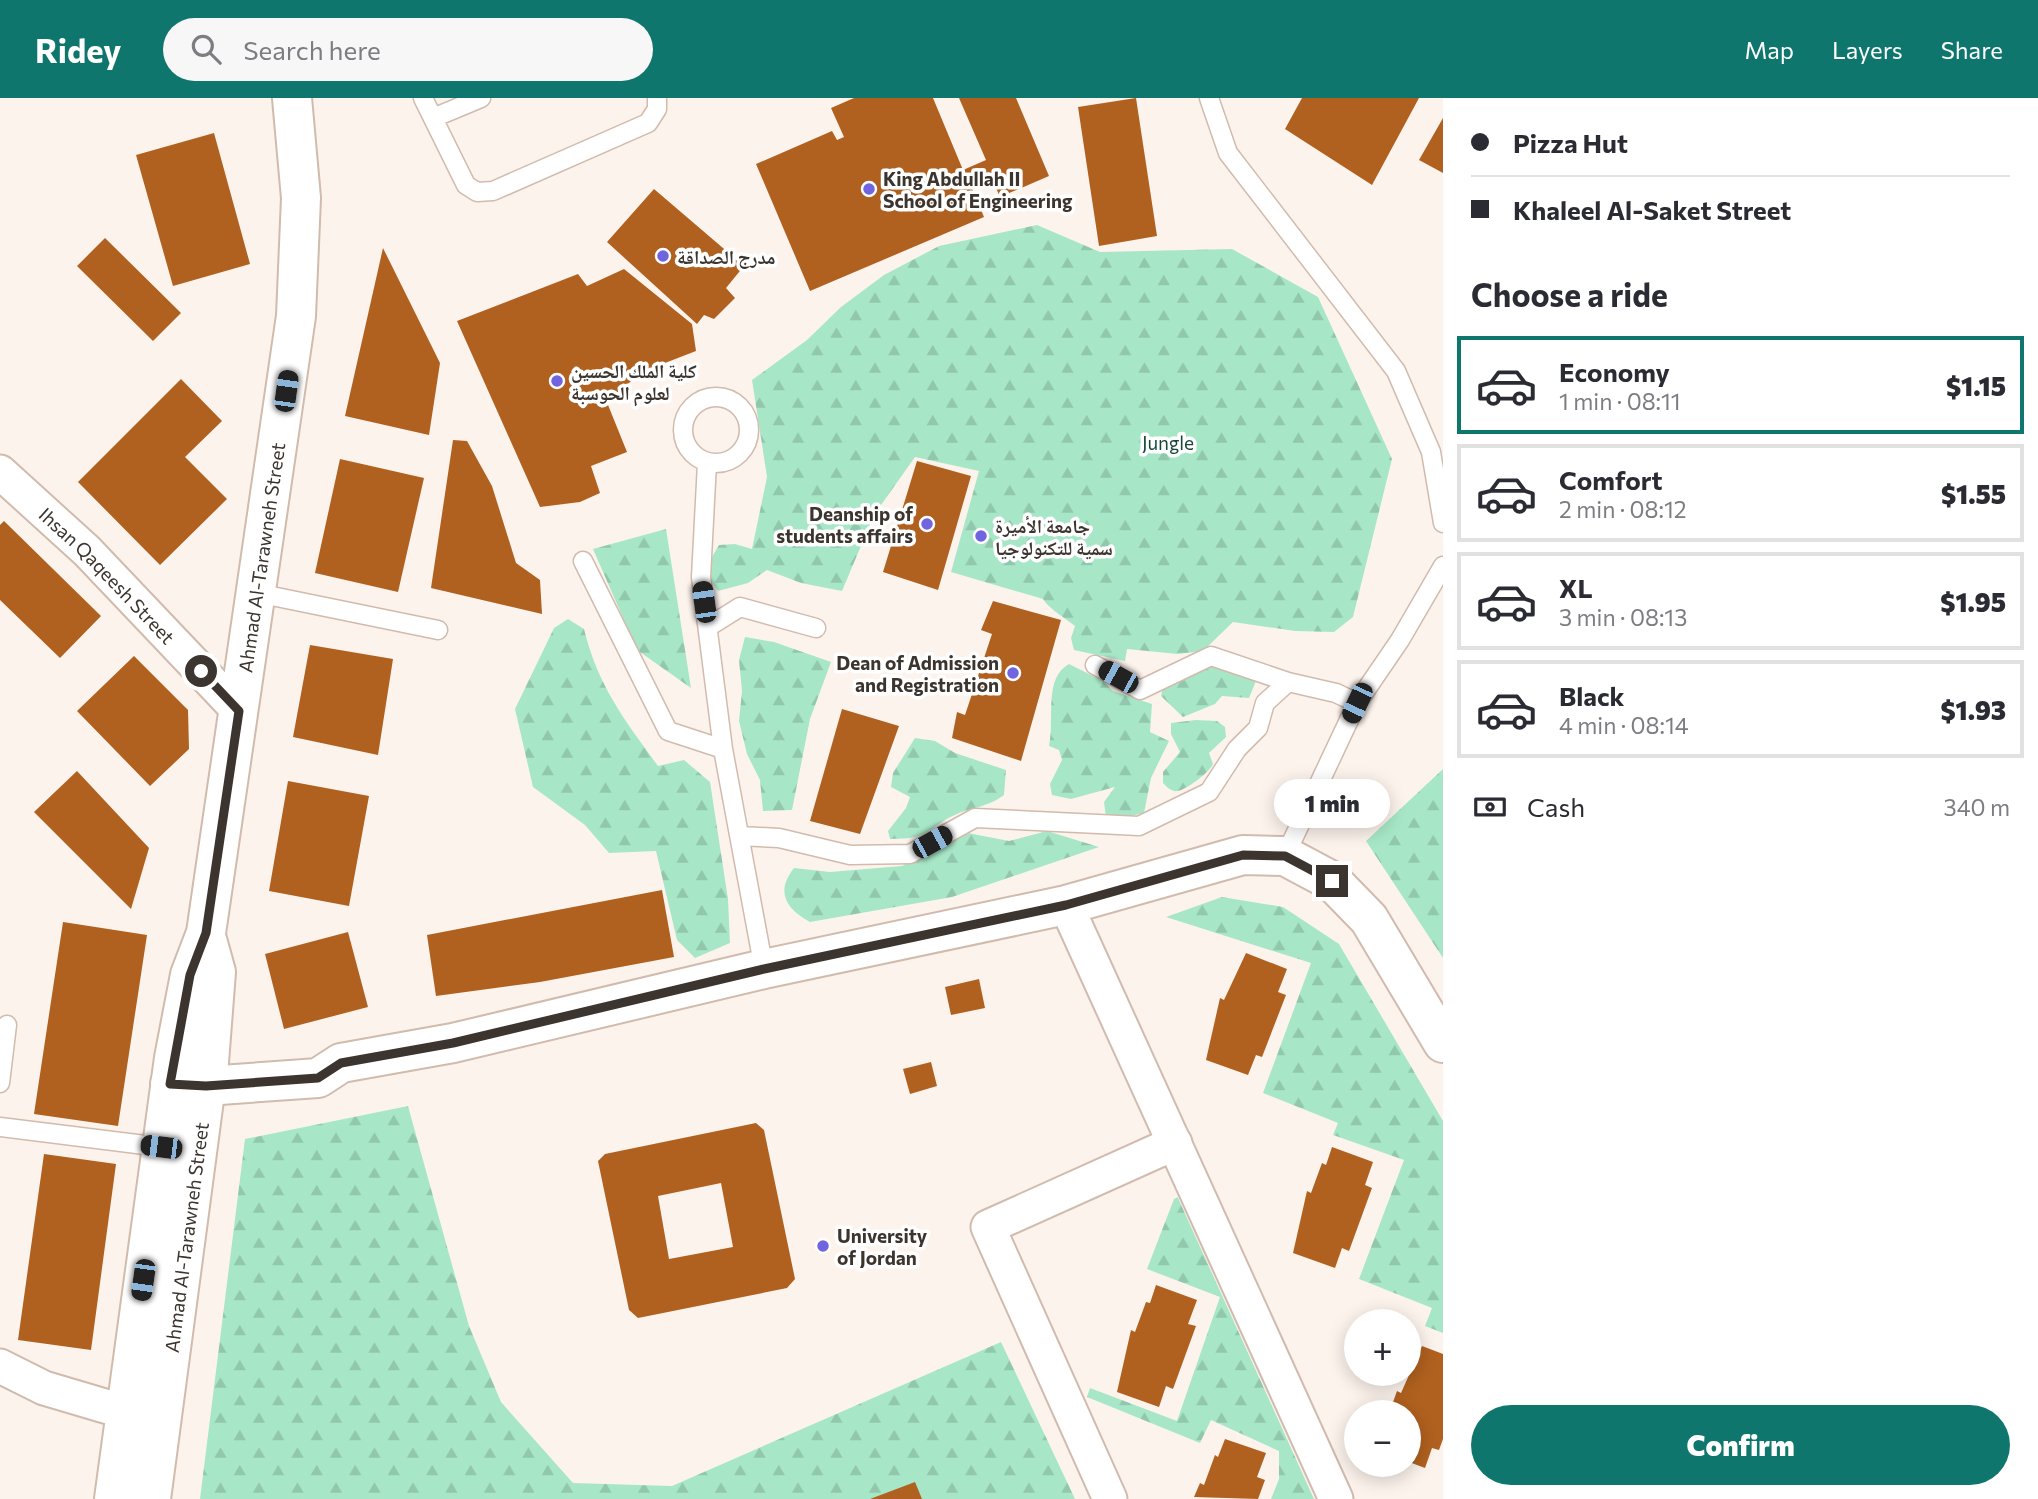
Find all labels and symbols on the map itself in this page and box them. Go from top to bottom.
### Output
place label: King Abdullah II School of Engineering [883,167,1073,212]
marker: King Abdullah II School of Engineering [861,181,877,197]
place label: مدرج الصداقة [677,245,776,269]
marker: مدرج الصداقة [655,248,671,264]
place label: كلية الملك الحسين لعلوم الحوسبة [571,359,697,407]
car [273,369,300,413]
marker: كلية الملك الحسين لعلوم الحوسبة [549,373,565,389]
park label: Jungle [1142,431,1194,454]
street label: Ahmad Al-Tarawneh Street [233,441,289,674]
street label: Ihsan Qaqeesh Street [35,502,180,648]
place label: Deanship of students affairs [776,502,913,547]
place label: جامعة الأميرة سمية للتكنولوجيا [995,514,1113,559]
marker: Deanship of students affairs [919,516,935,532]
marker: جامعة الأميرة سمية للتكنولوجيا [973,528,989,544]
car [691,580,718,624]
place label: Dean of Admission and Registration [836,651,999,696]
route start [185,655,217,687]
car [1095,658,1142,696]
marker: Dean of Admission and Registration [1005,665,1021,681]
car [1339,680,1376,726]
callout: 1 min [1274,780,1390,828]
car [909,823,956,861]
route end [1316,865,1348,897]
street label: Ahmad Al-Tarawneh Street [159,1121,212,1354]
car [139,1134,184,1160]
place label: University of Jordan [837,1224,928,1269]
marker: University of Jordan [815,1238,831,1254]
car [130,1258,157,1302]

